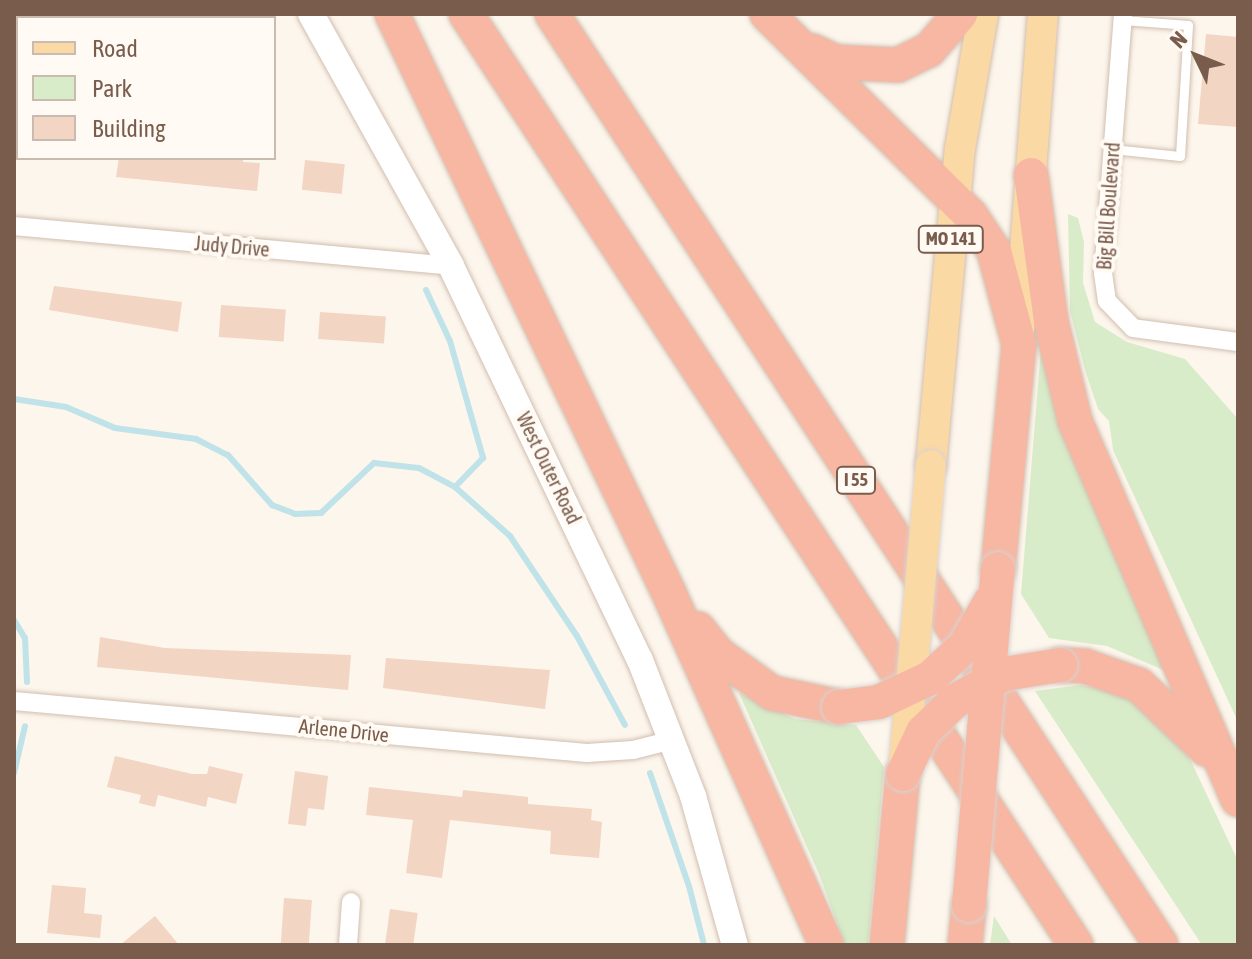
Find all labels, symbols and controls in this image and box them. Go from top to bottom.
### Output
legend [16,16,276,160]
north arrow [1156,16,1236,96]
text: N [1165,26,1192,53]
text: Road [92,35,138,62]
text: Park [92,75,132,102]
text: Building [92,115,165,142]
street label: Big Bill Boulevard [1092,141,1124,271]
road number: MO 141 [917,225,985,253]
street label: Judy Drive [193,231,271,261]
street label: West Outer Road [512,408,586,528]
road number: I 55 [836,466,876,494]
street label: Arlene Drive [298,713,390,747]

